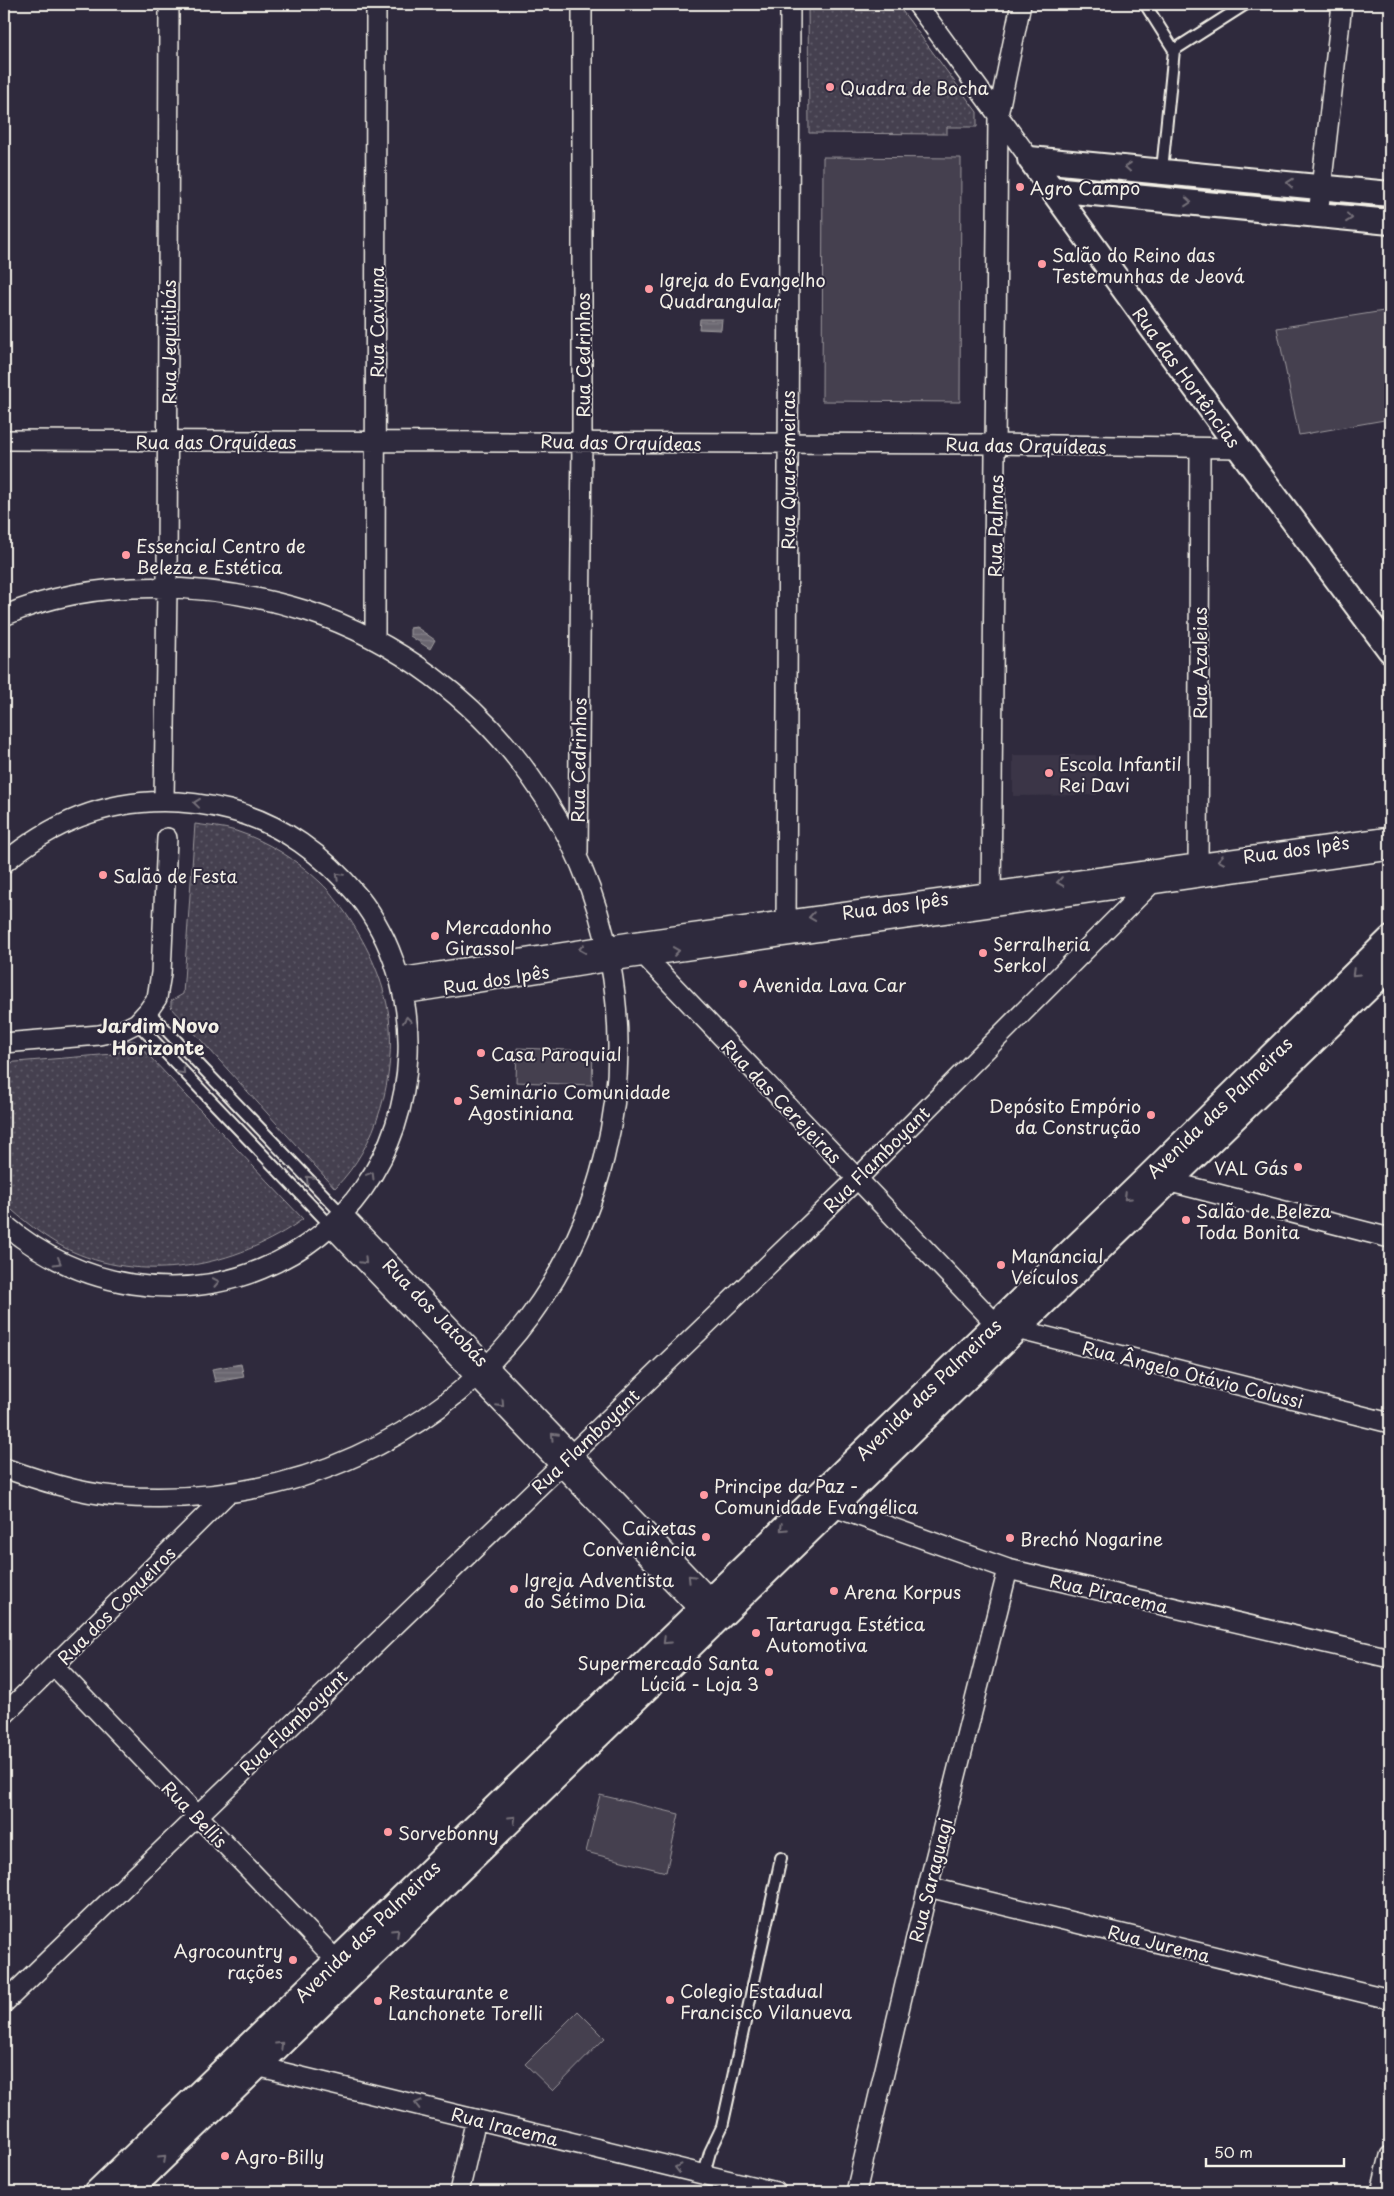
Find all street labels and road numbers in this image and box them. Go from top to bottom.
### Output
street label: Rua Caviuna [363,265,390,378]
street label: Rua Jequitibás [155,280,182,404]
street label: Rua Cedrinhos [569,292,596,418]
street label: Rua das Hortências [1127,301,1247,453]
street label: Rua Quaresmeiras [774,390,801,550]
street label: Rua das Orquídeas [540,427,702,457]
street label: Rua das Orquídeas [135,428,297,455]
street label: Rua das Orquídeas [945,430,1107,460]
street label: Rua Palmas [981,474,1009,578]
street label: Rua Azaleias [1186,607,1213,719]
street label: Rua Cedrinhos [563,697,593,823]
street label: Rua dos Ipês [1241,828,1351,870]
street label: Rua dos Ipês [840,884,950,926]
street label: Rua dos Ipês [441,957,551,1001]
street label: Avenida das Palmeiras [1140,1030,1298,1184]
street label: Rua das Cerejeiras [716,1033,848,1169]
street label: Rua Flamboyant [816,1099,936,1219]
street label: Rua dos Jatobás [377,1252,495,1372]
street label: Avenida das Palmeiras [849,1312,1007,1466]
street label: Rua Ângelo Otávio Colussi [1079,1333,1307,1415]
street label: Rua Flamboyant [525,1382,645,1500]
street label: Rua dos Coqueiros [51,1540,181,1670]
street label: Rua Piracema [1047,1566,1172,1620]
street label: Rua Flamboyant [233,1663,353,1781]
street label: Rua Bellis [156,1774,234,1854]
street label: Rua Saraguagi [901,1815,959,1945]
street label: Avenida das Palmeiras [288,1854,446,2008]
street label: Rua Jurema [1105,1917,1214,1969]
street label: Rua Iracema [449,2100,562,2153]

